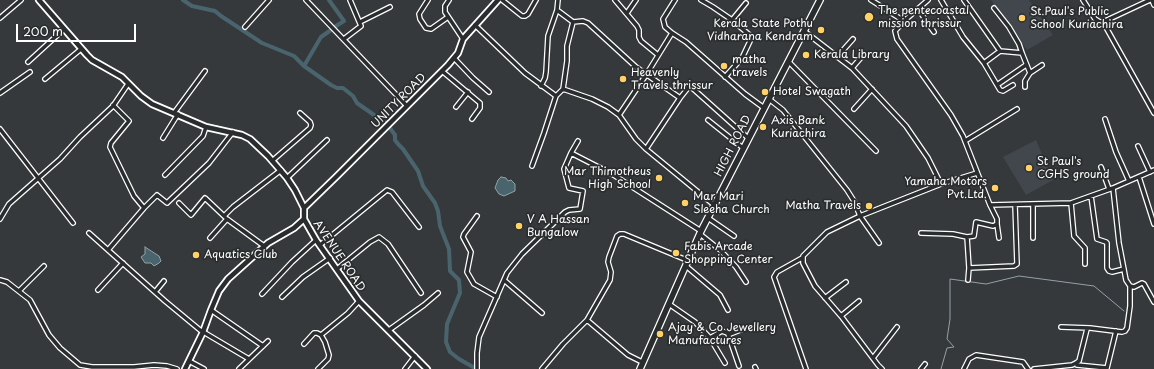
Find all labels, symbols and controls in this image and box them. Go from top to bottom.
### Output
place label: The pentecoastal mission thrissur [878,4,969,30]
place label: St.Paul's Public School Kuriachira [1030,5,1123,31]
marker: The pentecoastal mission thrissur [863,11,875,23]
marker: St.Paul's Public School Kuriachira [1017,13,1027,23]
scale bar [18,16,138,42]
place label: Kerala State Pothu Vidharana Kendram [707,17,813,43]
text: 200 m [23,22,63,40]
marker: Kerala State Pothu Vidharana Kendram [816,25,826,35]
place label: Kerala Library [814,48,890,62]
marker: Kerala Library [801,50,811,60]
place label: matha travels [732,53,767,79]
marker: matha travels [719,61,729,71]
place label: Heavenly Travels thrissur [631,66,713,92]
street label: UNITY ROAD [369,71,429,131]
marker: Heavenly Travels thrissur [618,74,628,84]
place label: Hotel Swagath [773,85,851,99]
marker: Hotel Swagath [760,87,770,97]
street label: HIGH ROAD [712,113,754,179]
place label: Axis Bank Kuriachira [771,114,826,140]
marker: Axis Bank Kuriachira [758,122,768,132]
place label: St Paul's CGHS ground [1037,155,1109,181]
marker: St Paul's CGHS ground [1024,163,1034,173]
place label: Mar Thimotheus High School [564,165,651,191]
marker: Mar Thimotheus High School [654,173,664,183]
place label: Yamaha Motors Pvt.Ltd. [904,175,987,201]
marker: Yamaha Motors Pvt.Ltd. [990,183,1000,193]
place label: Mar Mari Sleeha Church [693,190,770,216]
marker: Mar Mari Sleeha Church [680,198,690,208]
place label: Matha Travels [785,199,861,213]
marker: Matha Travels [864,201,874,211]
place label: V A Hassan Bungalow [527,213,590,239]
street label: AVENUE ROAD [310,218,368,294]
marker: V A Hassan Bungalow [514,221,524,231]
place label: Fabis Arcade Shopping Center [684,240,773,266]
place label: Aquatics Club [204,248,277,262]
marker: Fabis Arcade Shopping Center [671,248,681,258]
marker: Aquatics Club [191,250,201,260]
place label: Ajay & Co Jewellery Manufactures [668,321,776,347]
marker: Ajay & Co Jewellery Manufactures [655,329,665,339]

